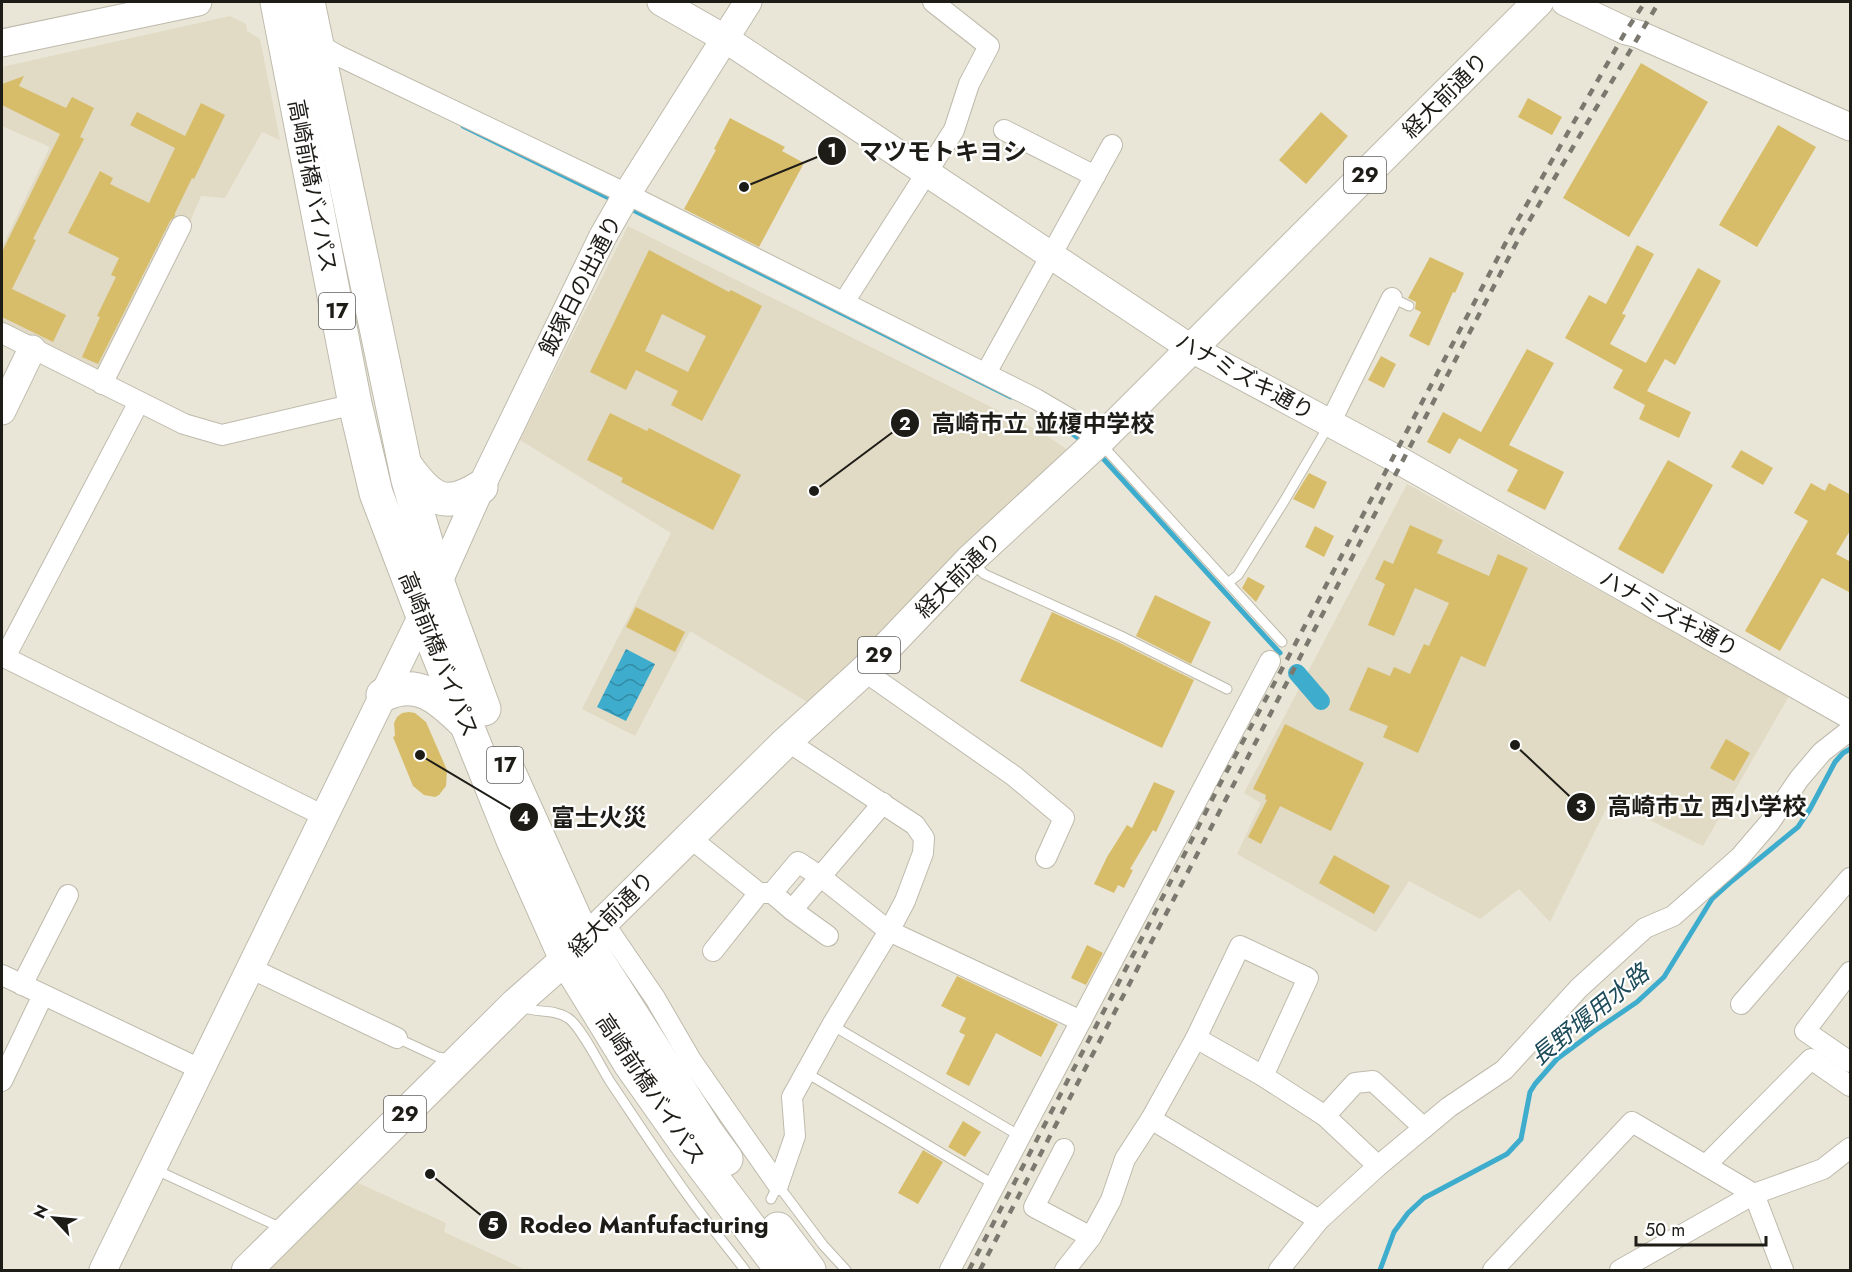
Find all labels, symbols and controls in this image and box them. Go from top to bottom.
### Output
street label: 経大前通り [1395,45,1495,145]
street label: 高崎前橋バイパス [281,97,345,275]
callout: マツモトキヨシ [817,130,1039,172]
text: マツモトキヨシ [859,134,1027,169]
text: 1 [827,138,837,164]
road number: 29 [1344,157,1386,193]
street label: 飯塚日の出通り [531,209,629,361]
road number: 17 [319,293,355,329]
street label: ハナミズキ通り [1170,325,1320,427]
callout: 高崎市立 並榎中学校 [890,402,1167,444]
text: 高崎市立 並榎中学校 [931,406,1155,441]
text: 2 [899,411,911,437]
street label: 経大前通り [908,525,1008,625]
street label: ハナミズキ通り [1594,562,1744,664]
street label: 高崎前橋バイパス [391,567,487,741]
road number: 29 [858,637,900,673]
road number: 17 [487,747,523,783]
callout: 高崎市立 西小学校 [1566,786,1819,828]
text: 高崎市立 西小学校 [1607,789,1807,824]
text: 3 [1575,794,1587,820]
callout: 富士火災 [509,796,659,838]
text: 富士火災 [551,800,647,835]
text: 4 [518,805,530,831]
street label: 経大前通り [561,864,661,964]
water label: 長野堰用水路 [1523,954,1658,1074]
street label: 高崎前橋バイパス [589,1007,713,1171]
road number: 29 [384,1096,426,1132]
north arrow [24,1188,84,1248]
text: N [28,1201,54,1222]
callout: Rodeo Manfufacturing [478,1204,781,1246]
text: Rodeo Manfufacturing [519,1207,769,1242]
scale bar [1636,1209,1766,1247]
text: 5 [487,1212,499,1238]
text: 50 m [1645,1217,1685,1243]

